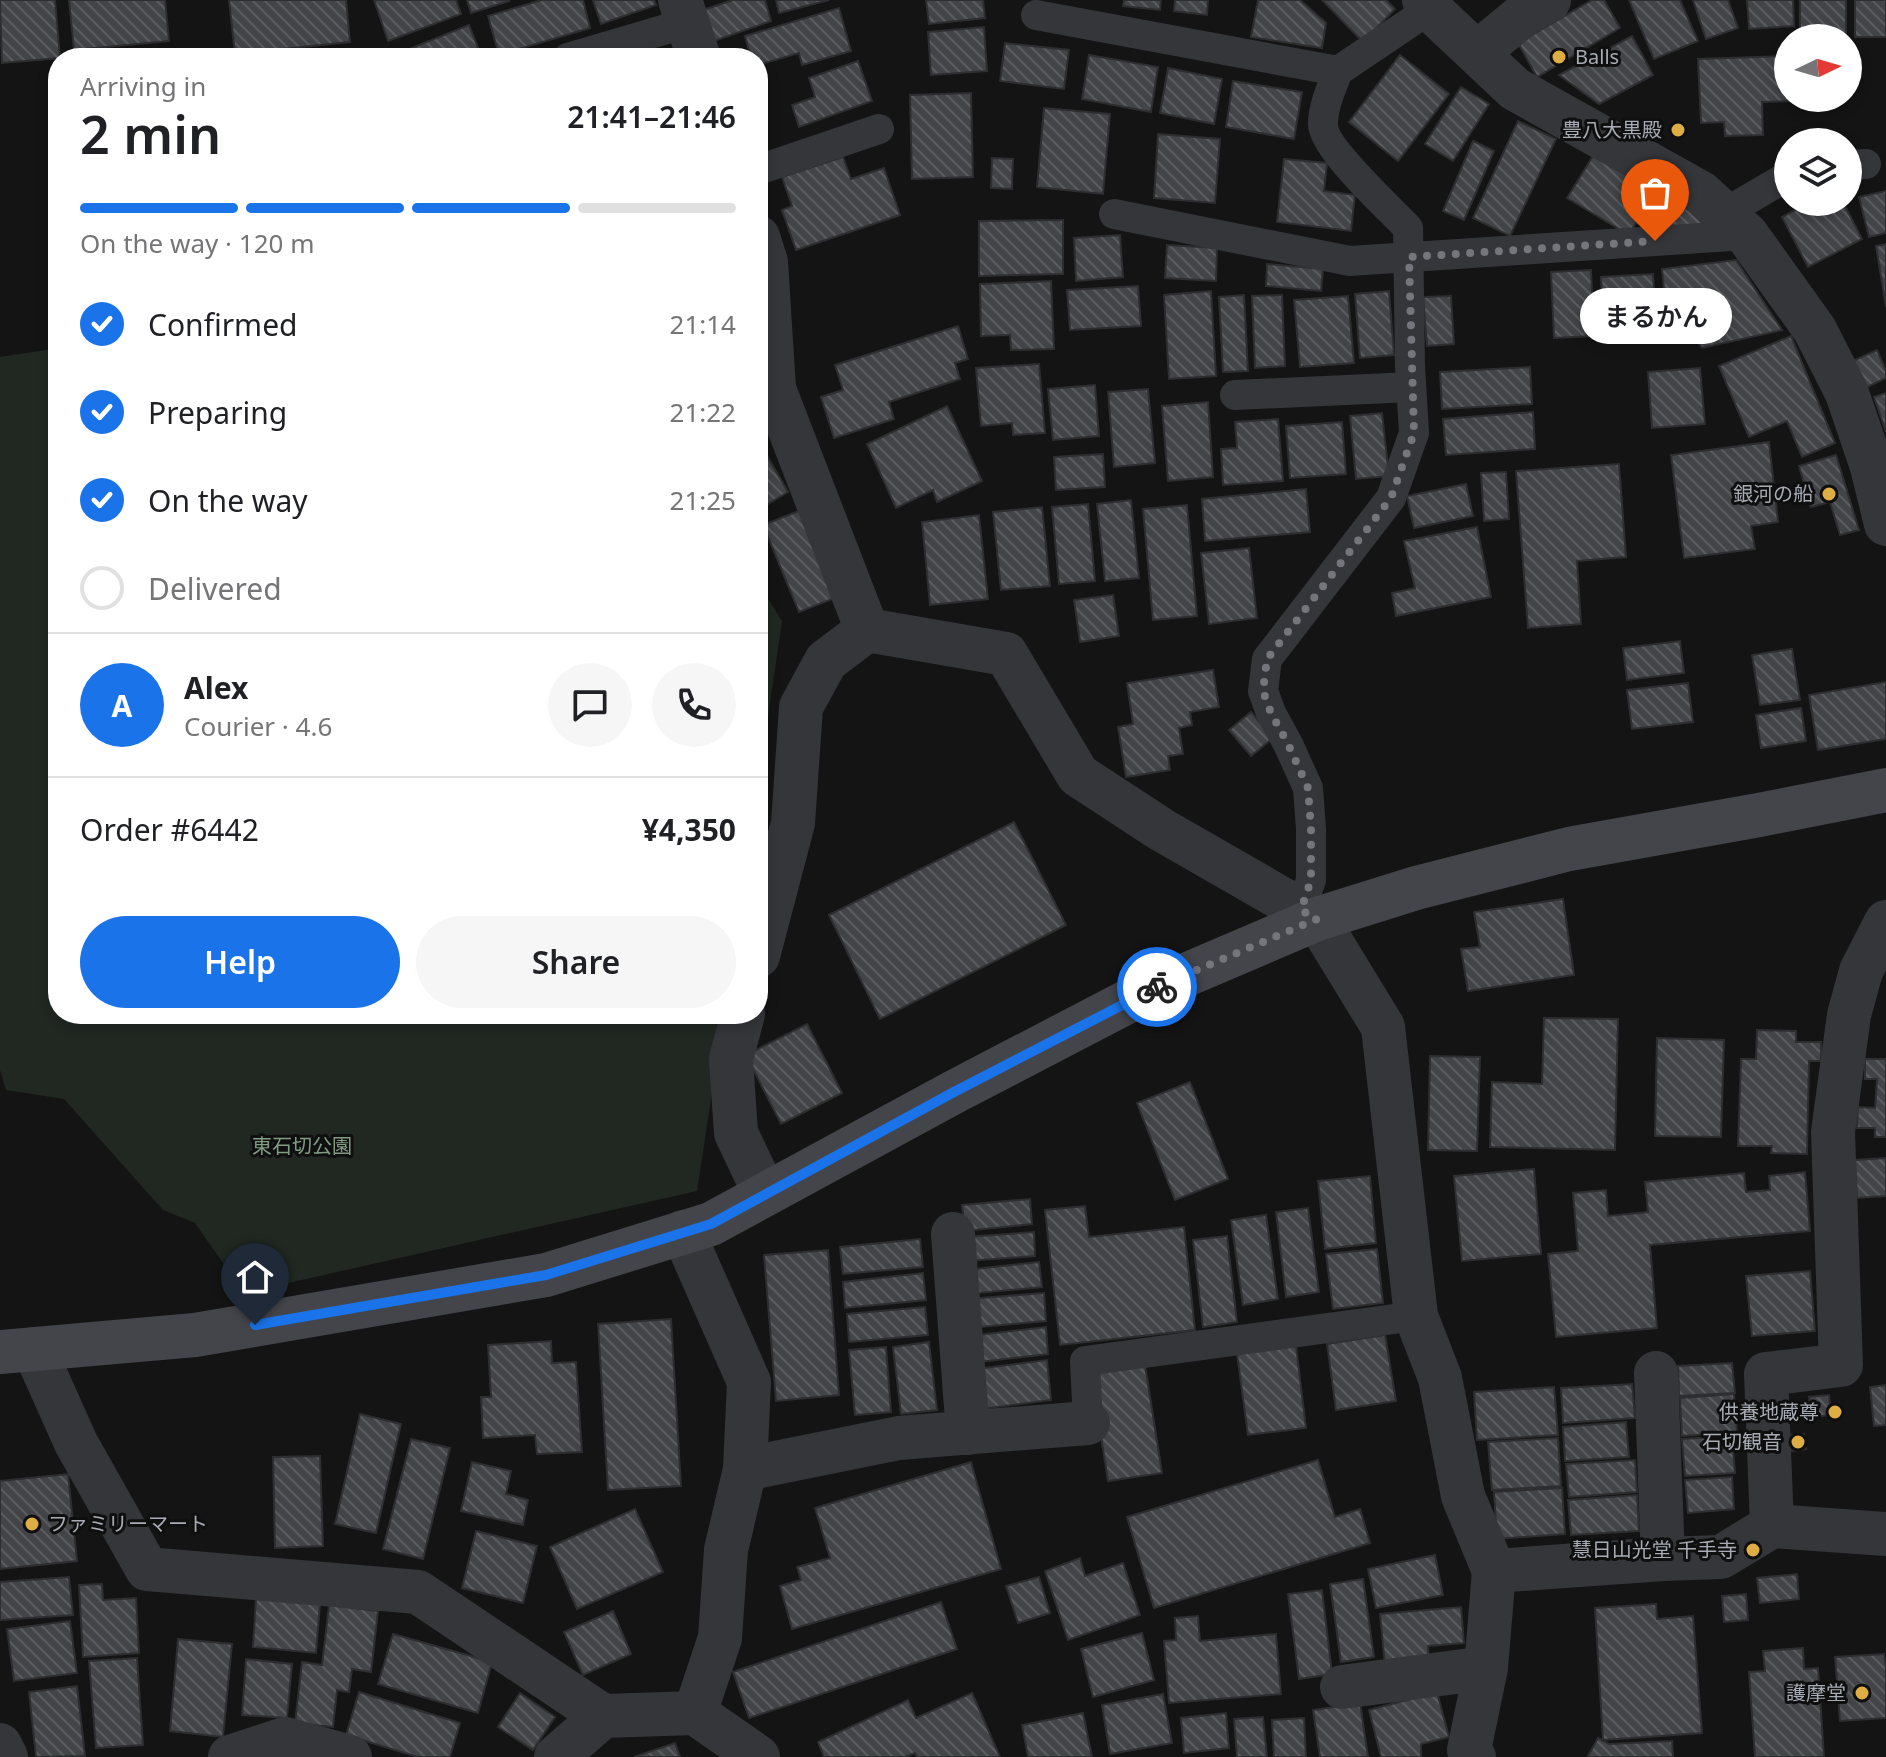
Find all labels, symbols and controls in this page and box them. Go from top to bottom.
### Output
north arrow [1774,24,1862,112]
map controls [1774,24,1862,216]
place label: Balls [1575,43,1619,70]
marker: Balls [1550,48,1568,66]
text: Arriving in [80,68,206,104]
text: 21:41–21:46 [567,96,736,137]
text: 2 min [80,98,221,169]
place label: 豊八大黒殿 [1562,116,1662,143]
marker: 豊八大黒殿 [1669,121,1687,139]
button: layers [1774,128,1862,216]
pin [1621,159,1689,241]
icon: bag [1633,171,1677,215]
text: On the way · 120 m [80,225,314,261]
callout: まるかん [1579,289,1731,345]
text: まるかん [1604,298,1708,334]
icon: check [80,302,124,346]
text: Confirmed [148,304,298,345]
text: 21:14 [670,306,736,342]
icon: check [80,390,124,434]
text: Preparing [148,392,287,433]
text: 21:22 [670,394,736,430]
icon: check [80,478,124,522]
text: On the way [148,480,308,521]
place label: 銀河の船 [1733,480,1813,507]
text: 21:25 [670,482,736,518]
marker: 銀河の船 [1820,485,1838,503]
text: Delivered [148,568,282,609]
button: chat [548,663,632,747]
button: phone [652,663,736,747]
text: Alex [184,667,248,708]
text: A [112,685,132,726]
text: Courier · 4.6 [184,708,332,744]
text: Order #6442 [80,809,259,850]
text: ¥4,350 [642,809,736,850]
button: Help [80,916,400,1008]
button: Share [416,916,736,1008]
courier [1117,947,1197,1027]
icon: bike [1135,965,1179,1009]
park label: 東石切公園 [252,1132,352,1159]
pin [221,1243,289,1325]
icon: home [233,1255,277,1299]
place label: 供養地蔵尊 [1719,1398,1819,1425]
marker: 供養地蔵尊 [1826,1403,1844,1421]
place label: 石切観音 [1702,1428,1782,1455]
marker: 石切観音 [1789,1433,1807,1451]
place label: ファミリーマート [48,1510,208,1537]
marker: ファミリーマート [23,1515,41,1533]
place label: 慧日山光堂 千手寺 [1572,1536,1737,1563]
marker: 慧日山光堂 千手寺 [1744,1541,1762,1559]
place label: 護摩堂 [1786,1679,1846,1706]
marker: 護摩堂 [1853,1684,1871,1702]

